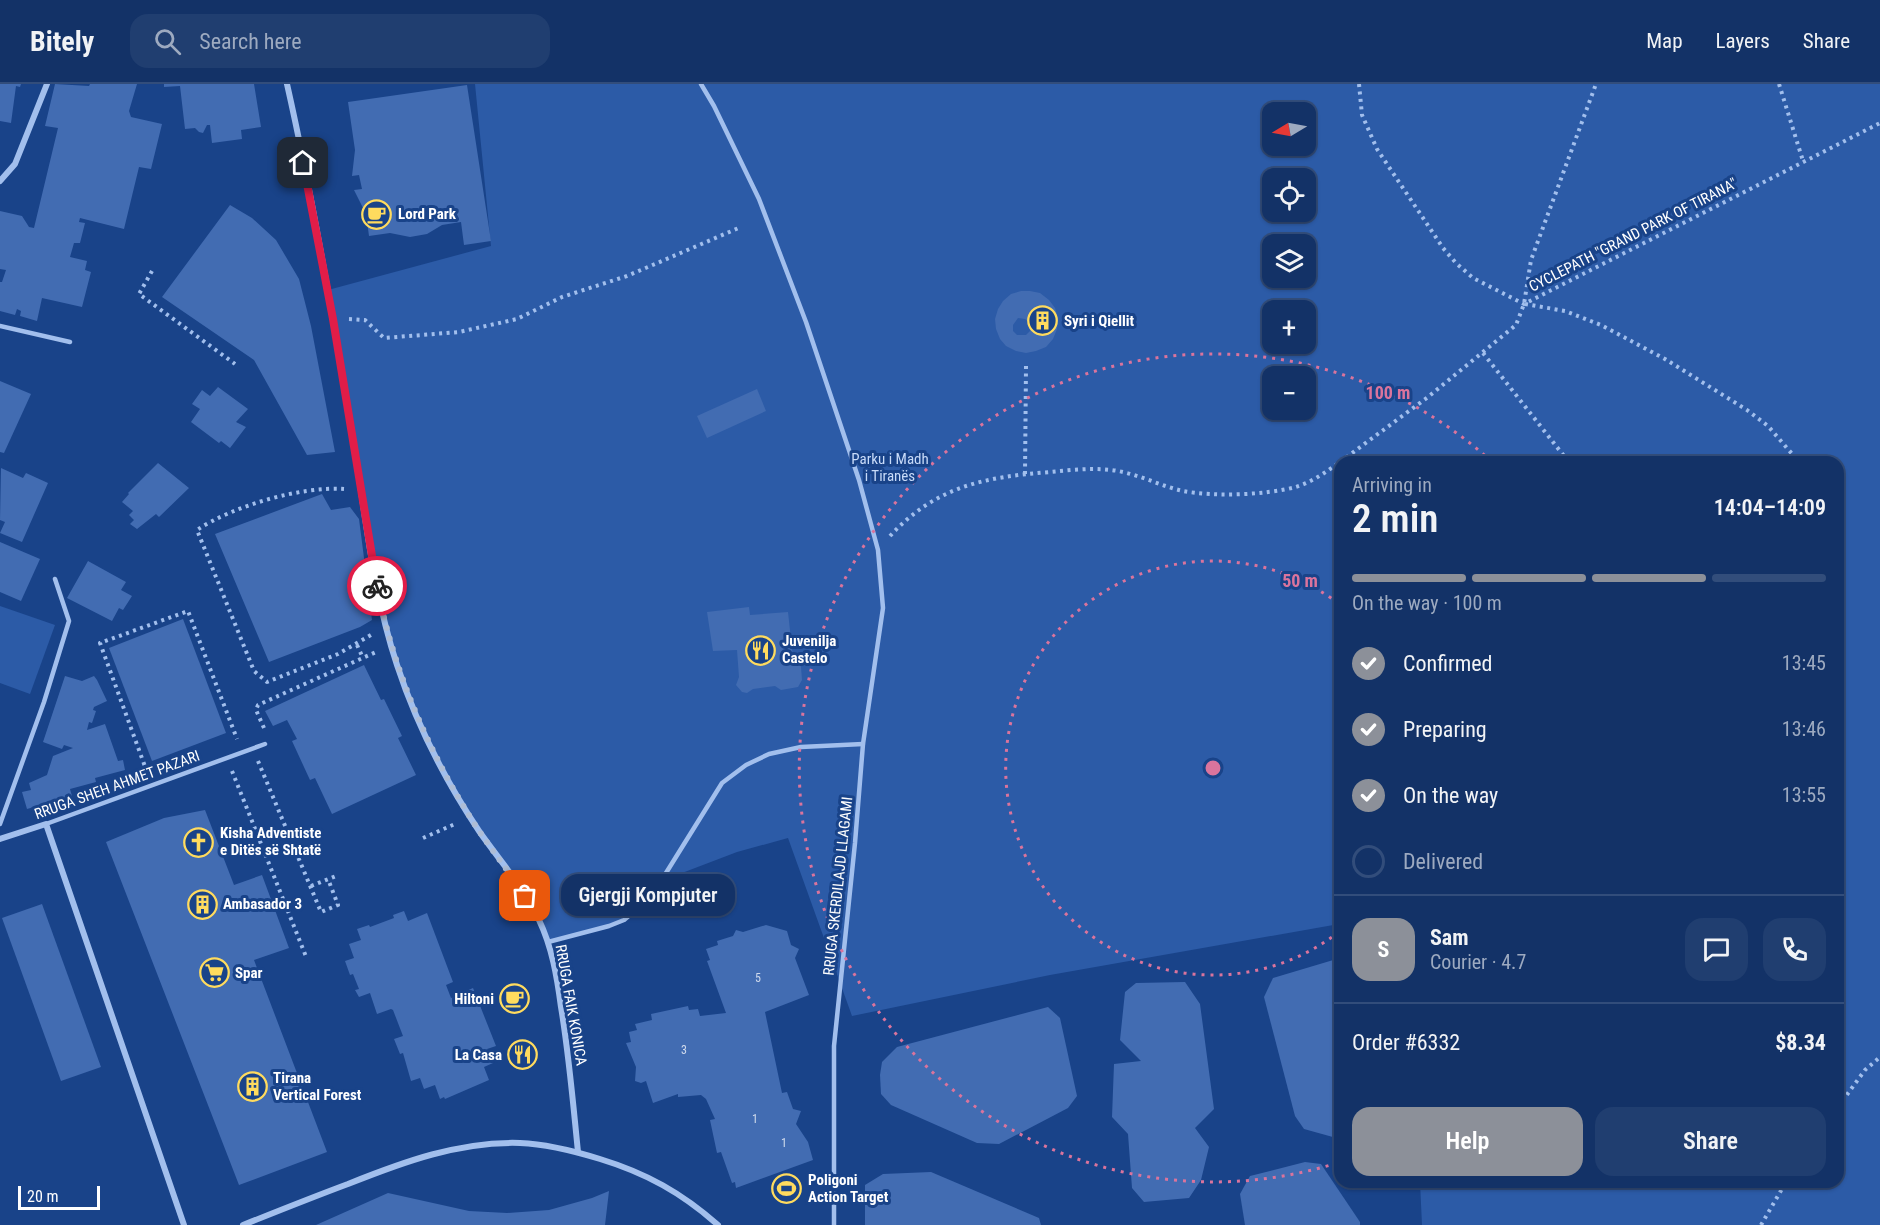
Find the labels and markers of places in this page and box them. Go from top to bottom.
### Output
pin [277,137,328,188]
cafe icon: Lord Park [361,198,393,230]
place label: Lord Park [398,205,457,223]
building icon: Syri i Qiellit [1027,305,1059,337]
place label: Syri i Qiellit [1064,312,1135,330]
place label: Juvenilja Castelo [782,632,836,667]
restaurant icon: Juvenilja Castelo [745,634,777,666]
centre of rings [1203,758,1223,778]
place label: Kisha Adventiste e Ditës së Shtatë [220,824,321,859]
church icon: Kisha Adventiste e Ditës së Shtatë [183,826,215,858]
pin [499,870,550,921]
callout: Gjergji Kompjuter [561,875,735,917]
building icon: Ambasador 3 [186,888,218,920]
place label: Ambasador 3 [223,895,302,913]
supermarket icon: Spar [198,957,230,989]
place label: Spar [235,964,263,982]
cafe icon: Hiltoni [499,983,531,1015]
place label: Hiltoni [454,990,494,1008]
restaurant icon: La Casa [507,1039,539,1071]
place label: La Casa [455,1046,502,1064]
place label: Tirana Vertical Forest [273,1069,362,1104]
building icon: Tirana Vertical Forest [236,1071,268,1103]
place label: Poligoni Action Target [808,1171,889,1206]
sports icon: Poligoni Action Target [771,1173,803,1205]

